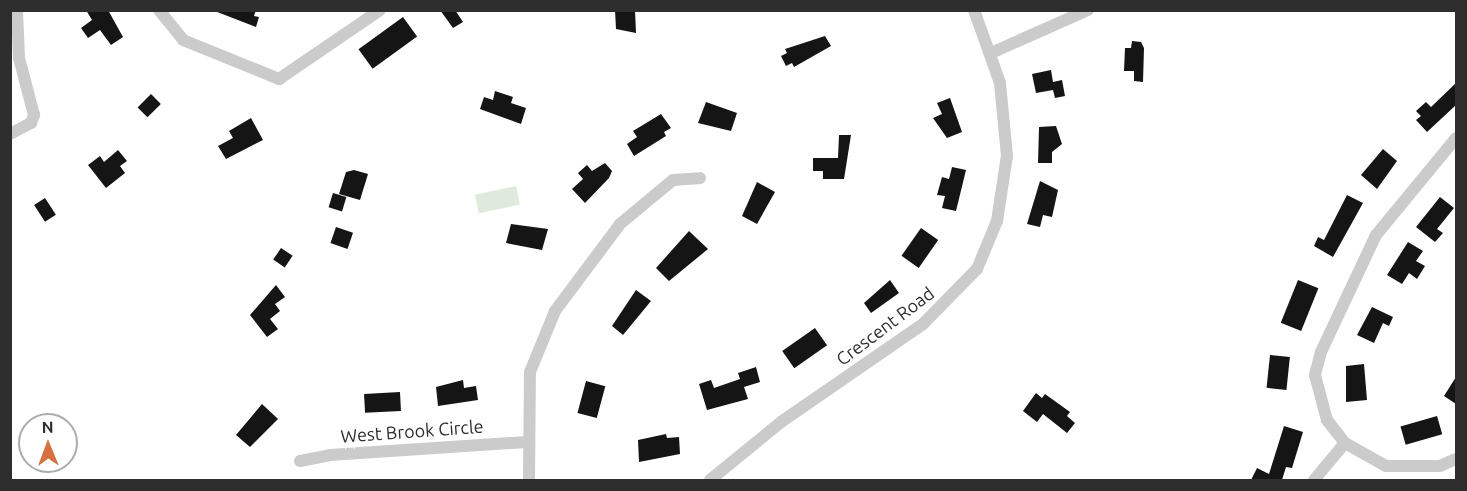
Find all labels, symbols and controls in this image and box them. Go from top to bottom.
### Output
street label: Crescent Road [832,282,938,370]
north arrow [18,413,78,473]
street label: West Brook Circle [340,415,484,447]
text: N [42,418,54,436]

